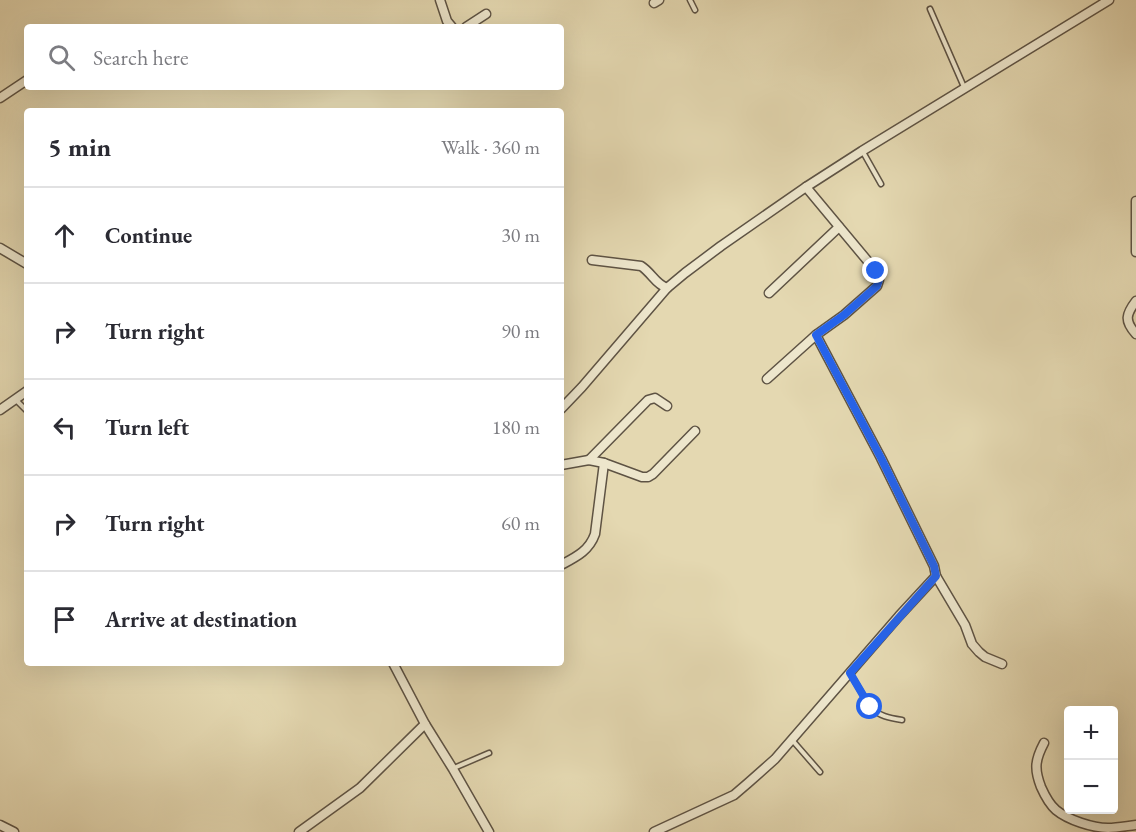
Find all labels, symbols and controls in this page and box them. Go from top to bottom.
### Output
search box [24,24,564,90]
icon: search [45,41,78,74]
text: Search here [93,43,188,72]
text: 5 min [48,130,111,164]
text: Walk · 360 m [441,134,540,160]
icon: ahead [48,219,81,252]
text: Continue [105,221,192,250]
text: 30 m [501,222,540,248]
route end [862,257,888,283]
icon: right [48,315,81,348]
text: Turn right [105,317,204,346]
text: 90 m [501,318,540,344]
icon: left [48,411,81,444]
text: Turn left [105,413,189,442]
text: 180 m [492,414,540,440]
icon: right [48,507,81,540]
text: Turn right [105,509,204,538]
text: 60 m [501,510,540,536]
icon: arrive [48,603,81,636]
text: Arrive at destination [105,605,297,634]
route start [856,693,882,719]
map controls [1064,706,1118,814]
button: + [1064,706,1118,760]
button: − [1064,760,1118,814]

